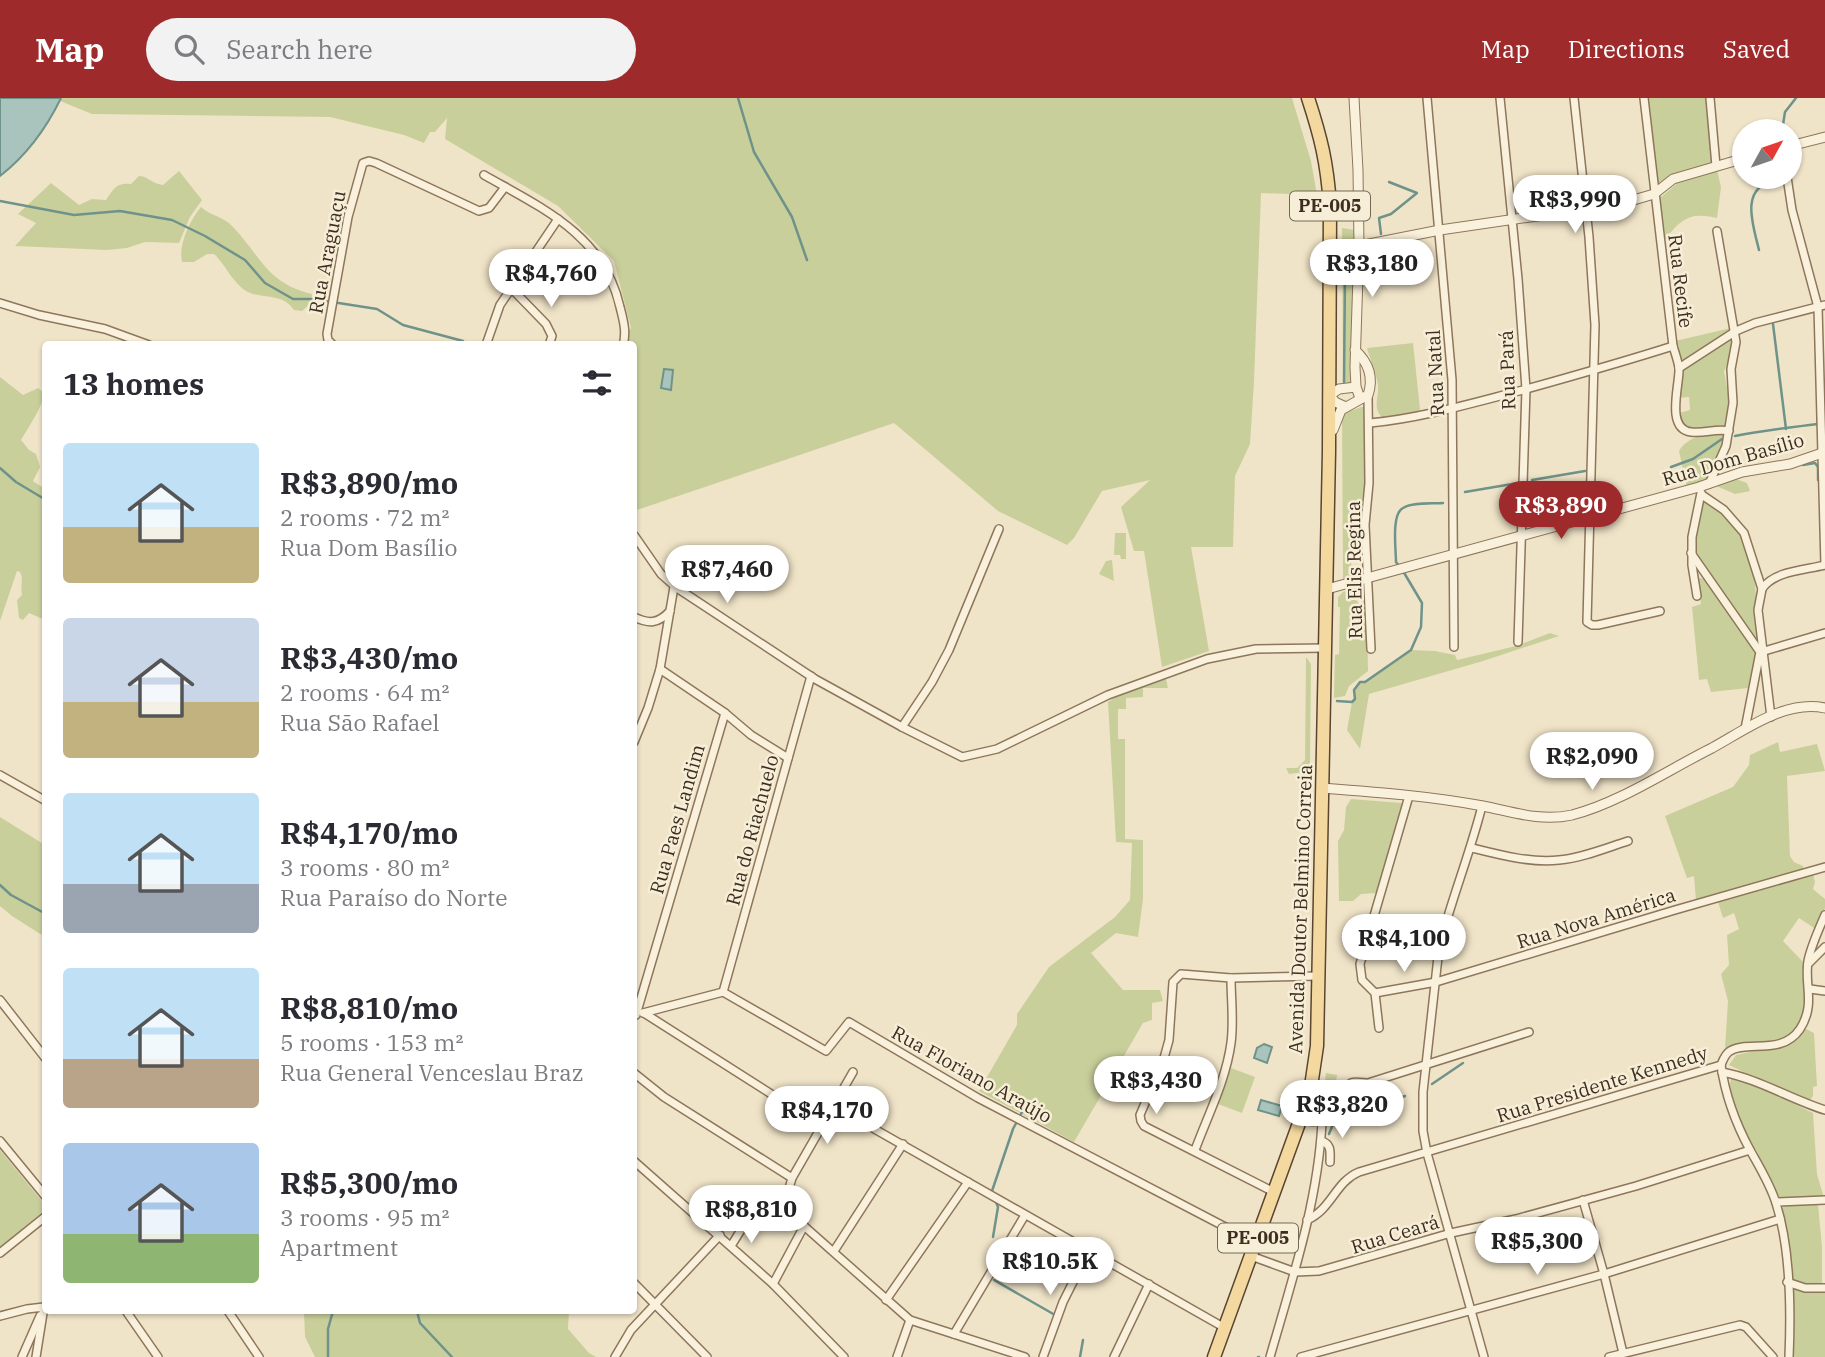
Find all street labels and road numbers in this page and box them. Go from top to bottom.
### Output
street label: Rua Araguaçu [303,188,351,316]
road number: PE-005 [1290,192,1370,220]
street label: Rua Recife [1663,233,1699,329]
street label: Rua Natal [1421,329,1449,417]
street label: Rua Pará [1494,330,1520,410]
street label: Rua Dom Basílio [1659,427,1807,491]
street label: Rua Elis Regina [1341,501,1367,639]
street label: Rua Paes Landim [644,741,710,897]
street label: Rua do Riachuelo [720,752,784,908]
street label: Avenida Doutor Belmino Correia [1283,764,1317,1054]
street label: Rua Nova América [1514,882,1678,954]
street label: Rua Floriano Araújo [888,1020,1056,1128]
street label: Rua Presidente Kennedy [1494,1040,1711,1128]
street label: Rua Ceará [1348,1209,1442,1259]
road number: PE-005 [1218,1224,1298,1252]

